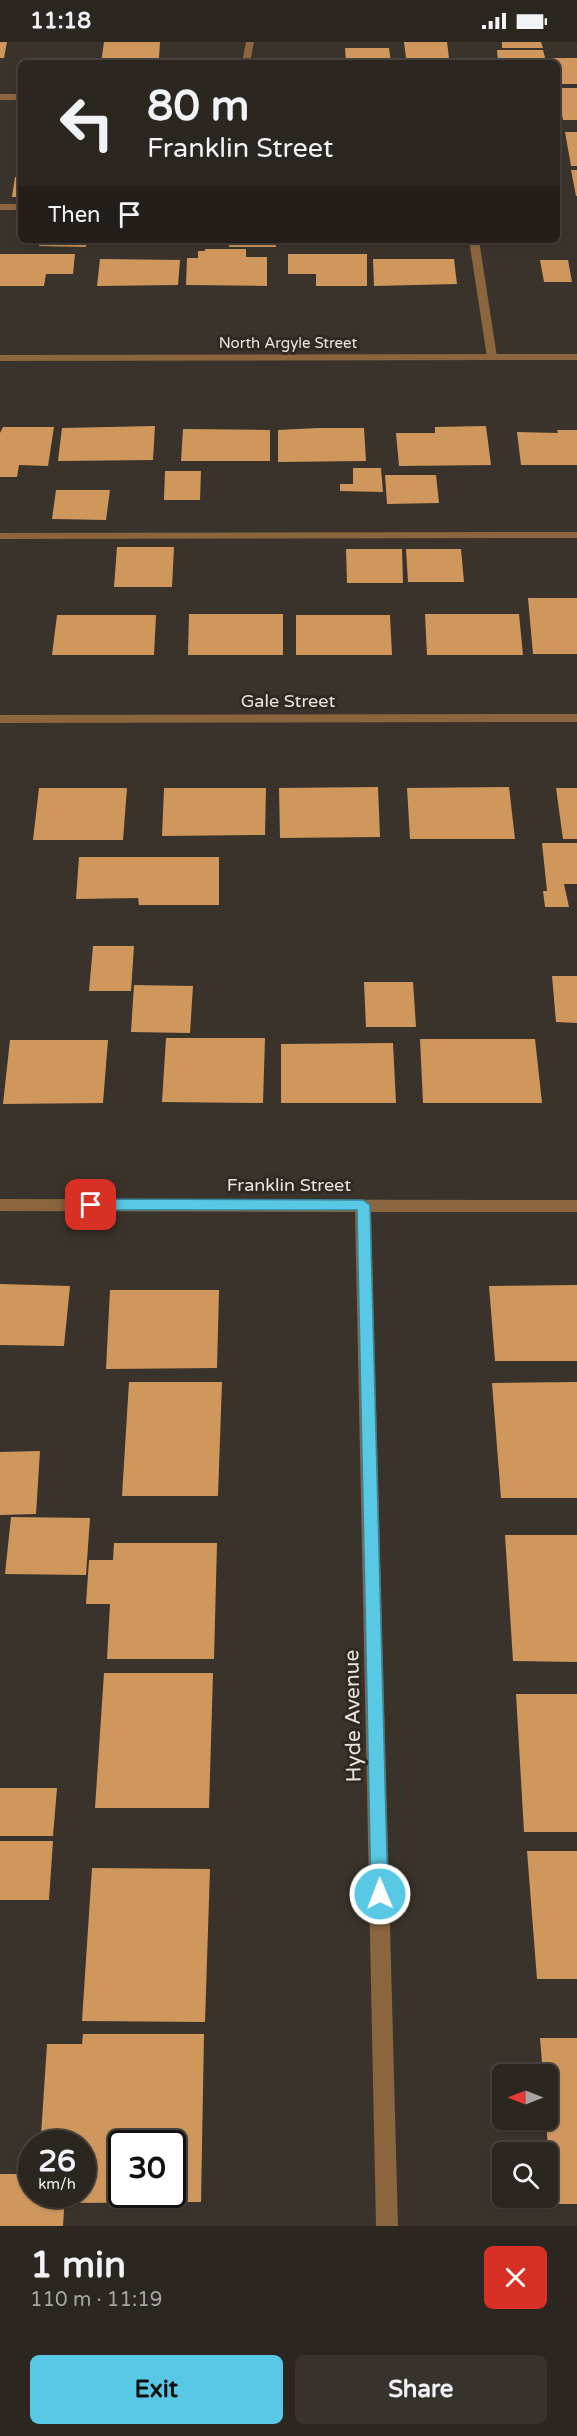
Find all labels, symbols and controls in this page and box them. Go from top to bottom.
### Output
text: 11:18 [30,8,91,34]
text: 80 m [147,81,249,132]
icon: left [48,84,126,162]
text: Franklin Street [147,132,333,165]
icon: arrive [113,198,146,231]
text: Then [48,202,101,228]
street label: North Argyle Street [219,334,358,352]
street label: Gale Street [241,690,335,712]
street label: Franklin Street [227,1174,351,1196]
pin [65,1179,116,1230]
icon: arrive [74,1188,107,1221]
street label: Hyde Avenue [339,1649,367,1782]
position arrow [348,1862,412,1926]
north arrow [492,2064,558,2130]
map controls [492,2064,558,2208]
speed limit sign: 30 [108,2130,186,2208]
button: search [492,2142,558,2208]
text: 26 [38,2143,76,2180]
text: km/h [38,2175,76,2193]
text: 1 min [30,2244,126,2287]
button: close [484,2246,547,2309]
text: 110 m · 11:19 [30,2288,162,2312]
button: Exit [30,2355,283,2424]
button: Share [295,2355,547,2424]

